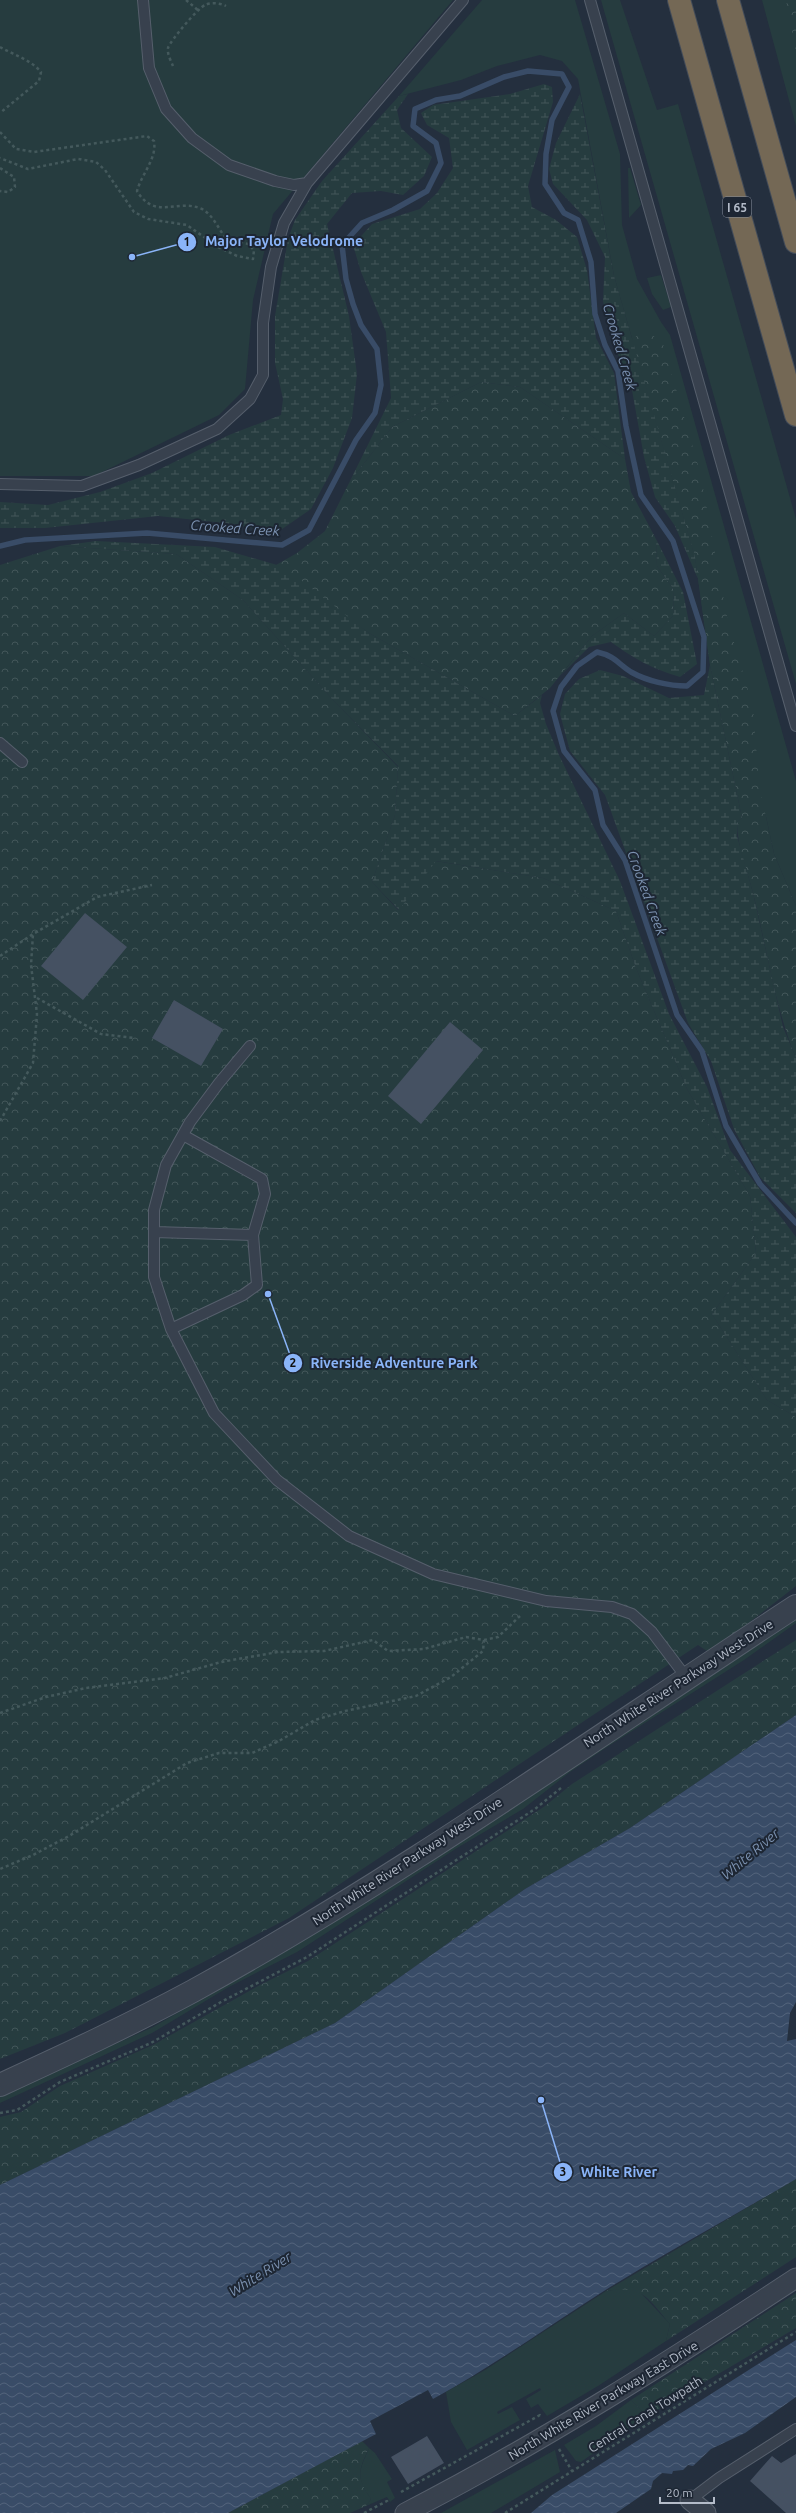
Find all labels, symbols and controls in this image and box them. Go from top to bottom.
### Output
road number: I 65 [723,197,751,217]
callout: Major Taylor Velodrome [177,229,371,255]
text: Major Taylor Velodrome [205,233,363,249]
text: 1 [184,235,190,248]
water label: Crooked Creek [600,302,640,393]
water label: Crooked Creek [190,517,281,539]
water label: Crooked Creek [624,848,670,939]
callout: Riverside Adventure Park [283,1350,486,1376]
text: Riverside Adventure Park [310,1355,478,1371]
text: 2 [290,1356,297,1369]
street label: North White River Parkway West Drive [581,1616,775,1750]
street label: North White River Parkway West Drive [310,1794,504,1928]
water label: White River [718,1825,783,1883]
callout: White River [553,2159,666,2185]
text: White River [581,2164,658,2180]
text: 3 [560,2165,566,2178]
water label: White River [226,2248,295,2299]
street label: North White River Parkway East Drive [506,2338,700,2462]
street label: Central Canal Towpath [585,2373,705,2455]
scale bar [660,2479,714,2505]
text: 20 m [666,2486,693,2499]

